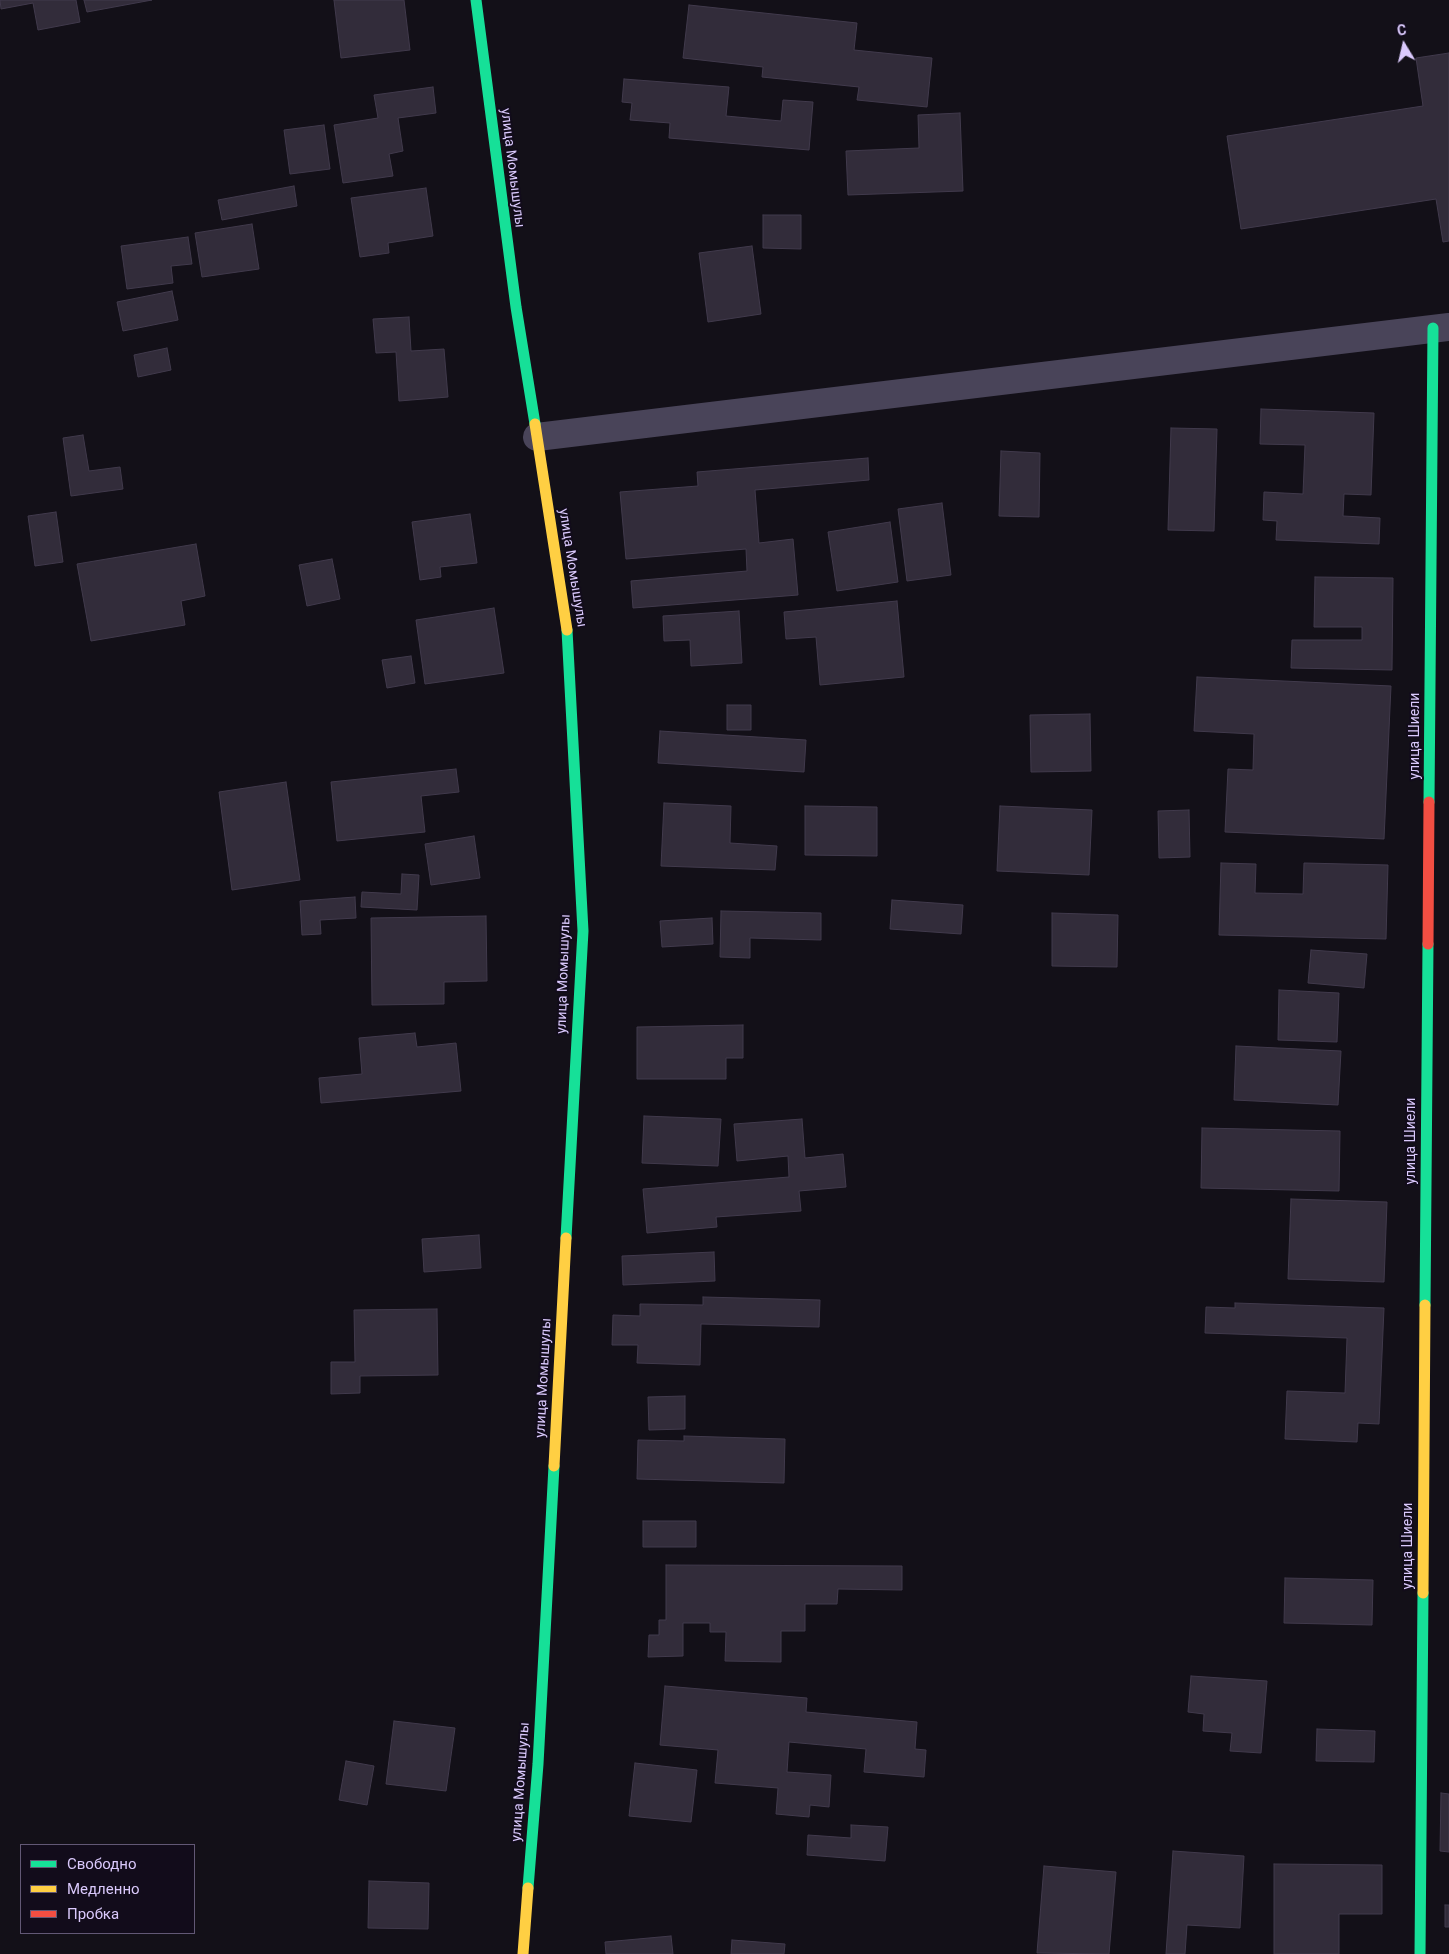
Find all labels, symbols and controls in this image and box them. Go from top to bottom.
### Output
north arrow [1379,20,1429,70]
text: С [1396,22,1407,39]
street label: улица Момышулы [496,107,528,229]
street label: улица Момышулы [554,507,590,629]
street label: улица Шиели [1407,693,1423,779]
street label: улица Момышулы [554,914,574,1034]
street label: улица Шиели [1403,1098,1419,1184]
street label: улица Момышулы [532,1318,556,1438]
street label: улица Шиели [1400,1503,1416,1589]
street label: улица Момышулы [508,1722,534,1842]
legend [20,1844,195,1934]
text: Свободно [67,1855,136,1873]
text: Медленно [67,1880,140,1898]
text: Пробка [67,1905,119,1923]

